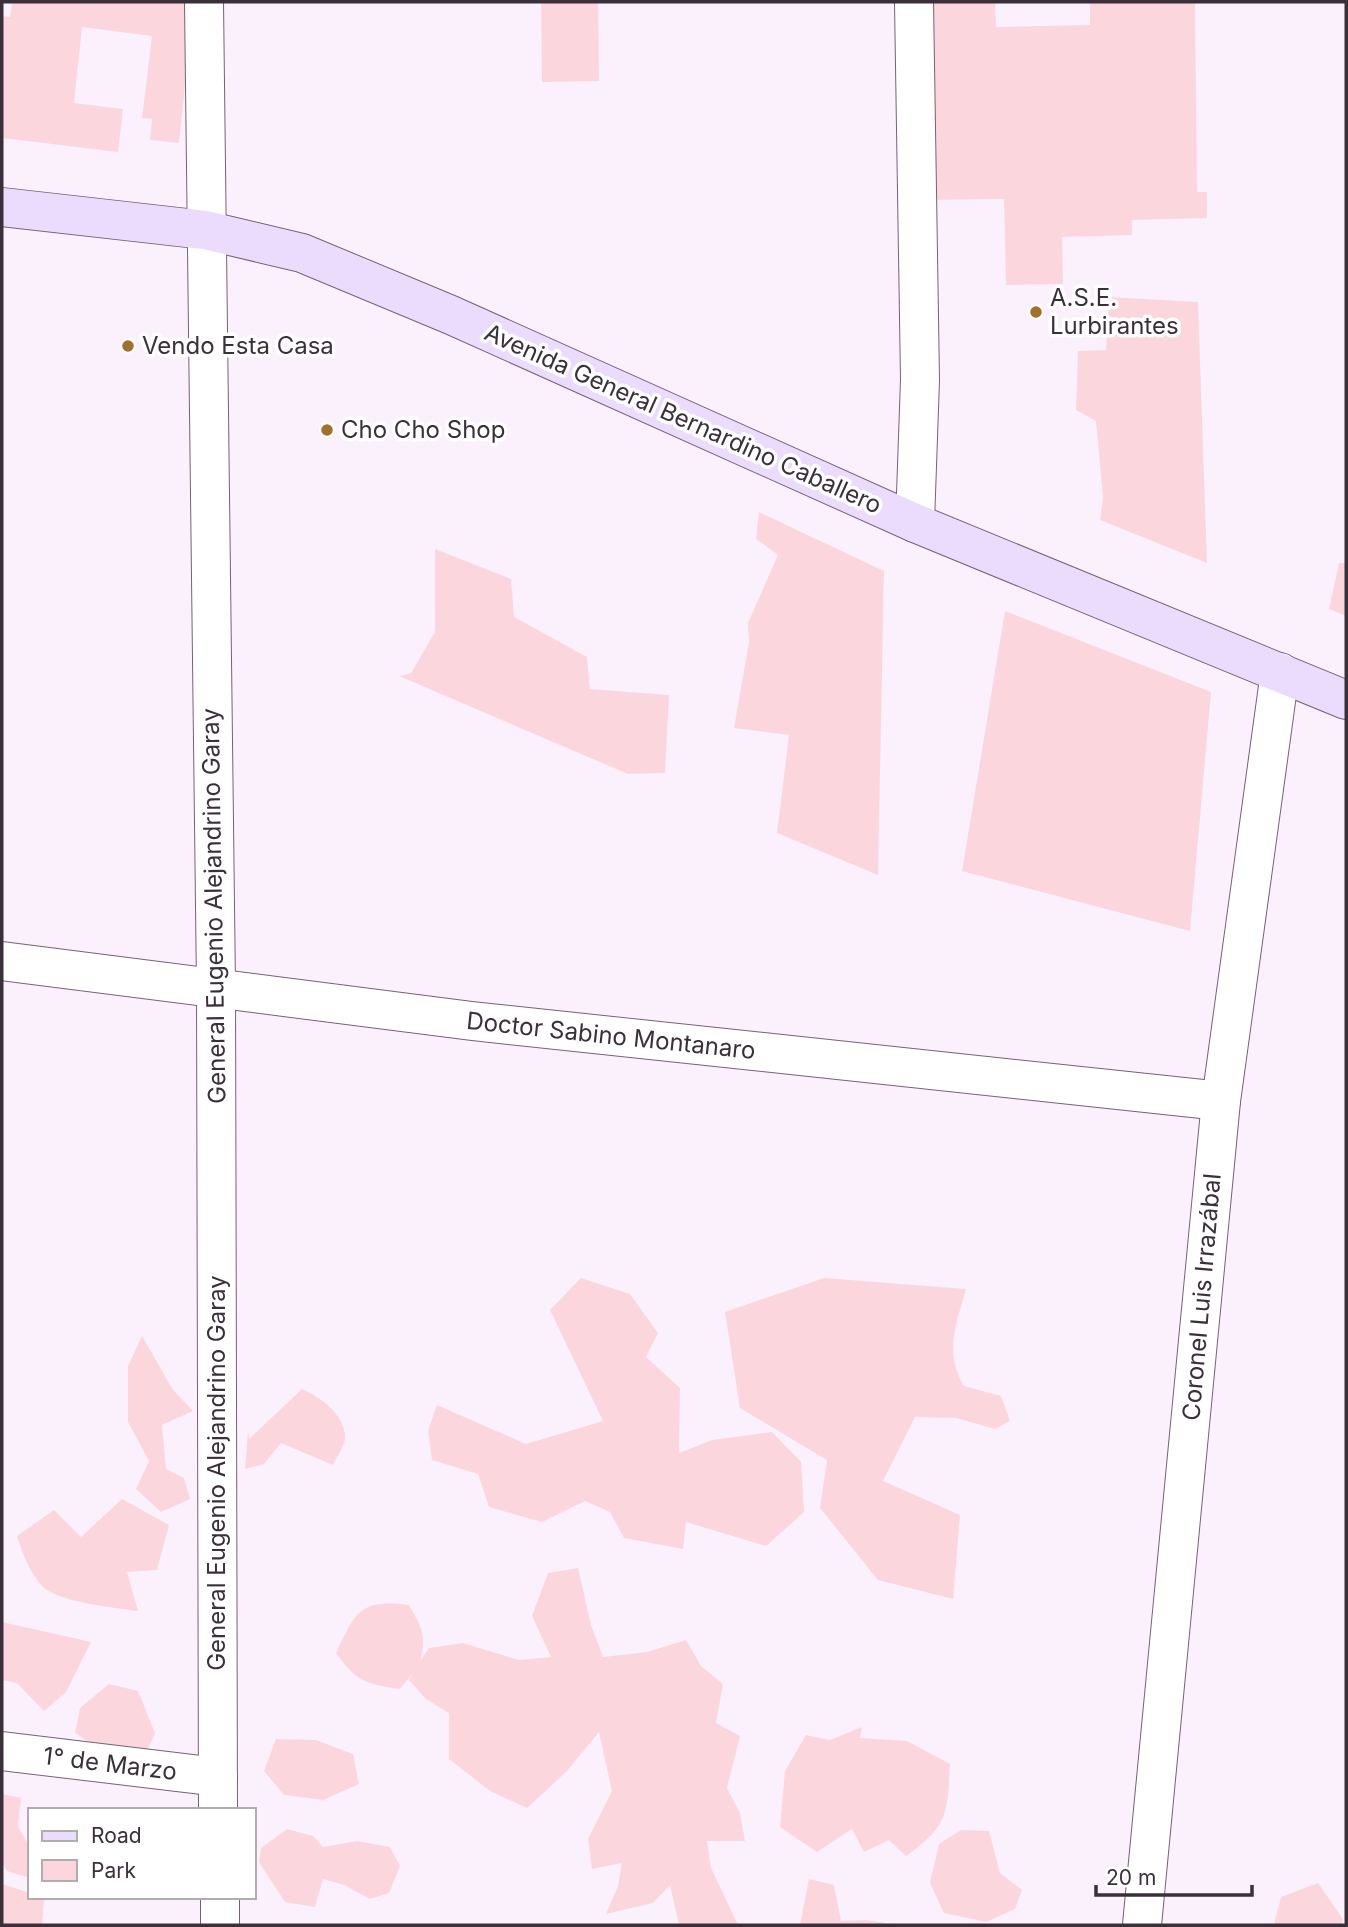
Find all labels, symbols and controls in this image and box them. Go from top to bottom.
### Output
place label: A.S.E. Lurbirantes [1050,283,1179,340]
marker: A.S.E. Lurbirantes [1028,304,1044,320]
street label: Avenida General Bernardino Caballero [480,318,886,520]
place label: Vendo Esta Casa [142,331,334,360]
marker: Vendo Esta Casa [120,338,136,354]
place label: Cho Cho Shop [341,415,505,444]
marker: Cho Cho Shop [319,422,335,438]
street label: General Eugenio Alejandrino Garay [196,708,231,1104]
street label: Doctor Sabino Montanaro [465,1006,757,1065]
street label: Coronel Luis Irrazábal [1176,1172,1227,1422]
street label: General Eugenio Alejandrino Garay [202,1275,231,1671]
street label: 1° de Marzo [42,1741,179,1786]
legend [28,1808,256,1899]
text: Road [91,1823,142,1848]
scale bar [1096,1854,1252,1898]
text: Park [91,1858,136,1883]
text: 20 m [1106,1865,1156,1890]

